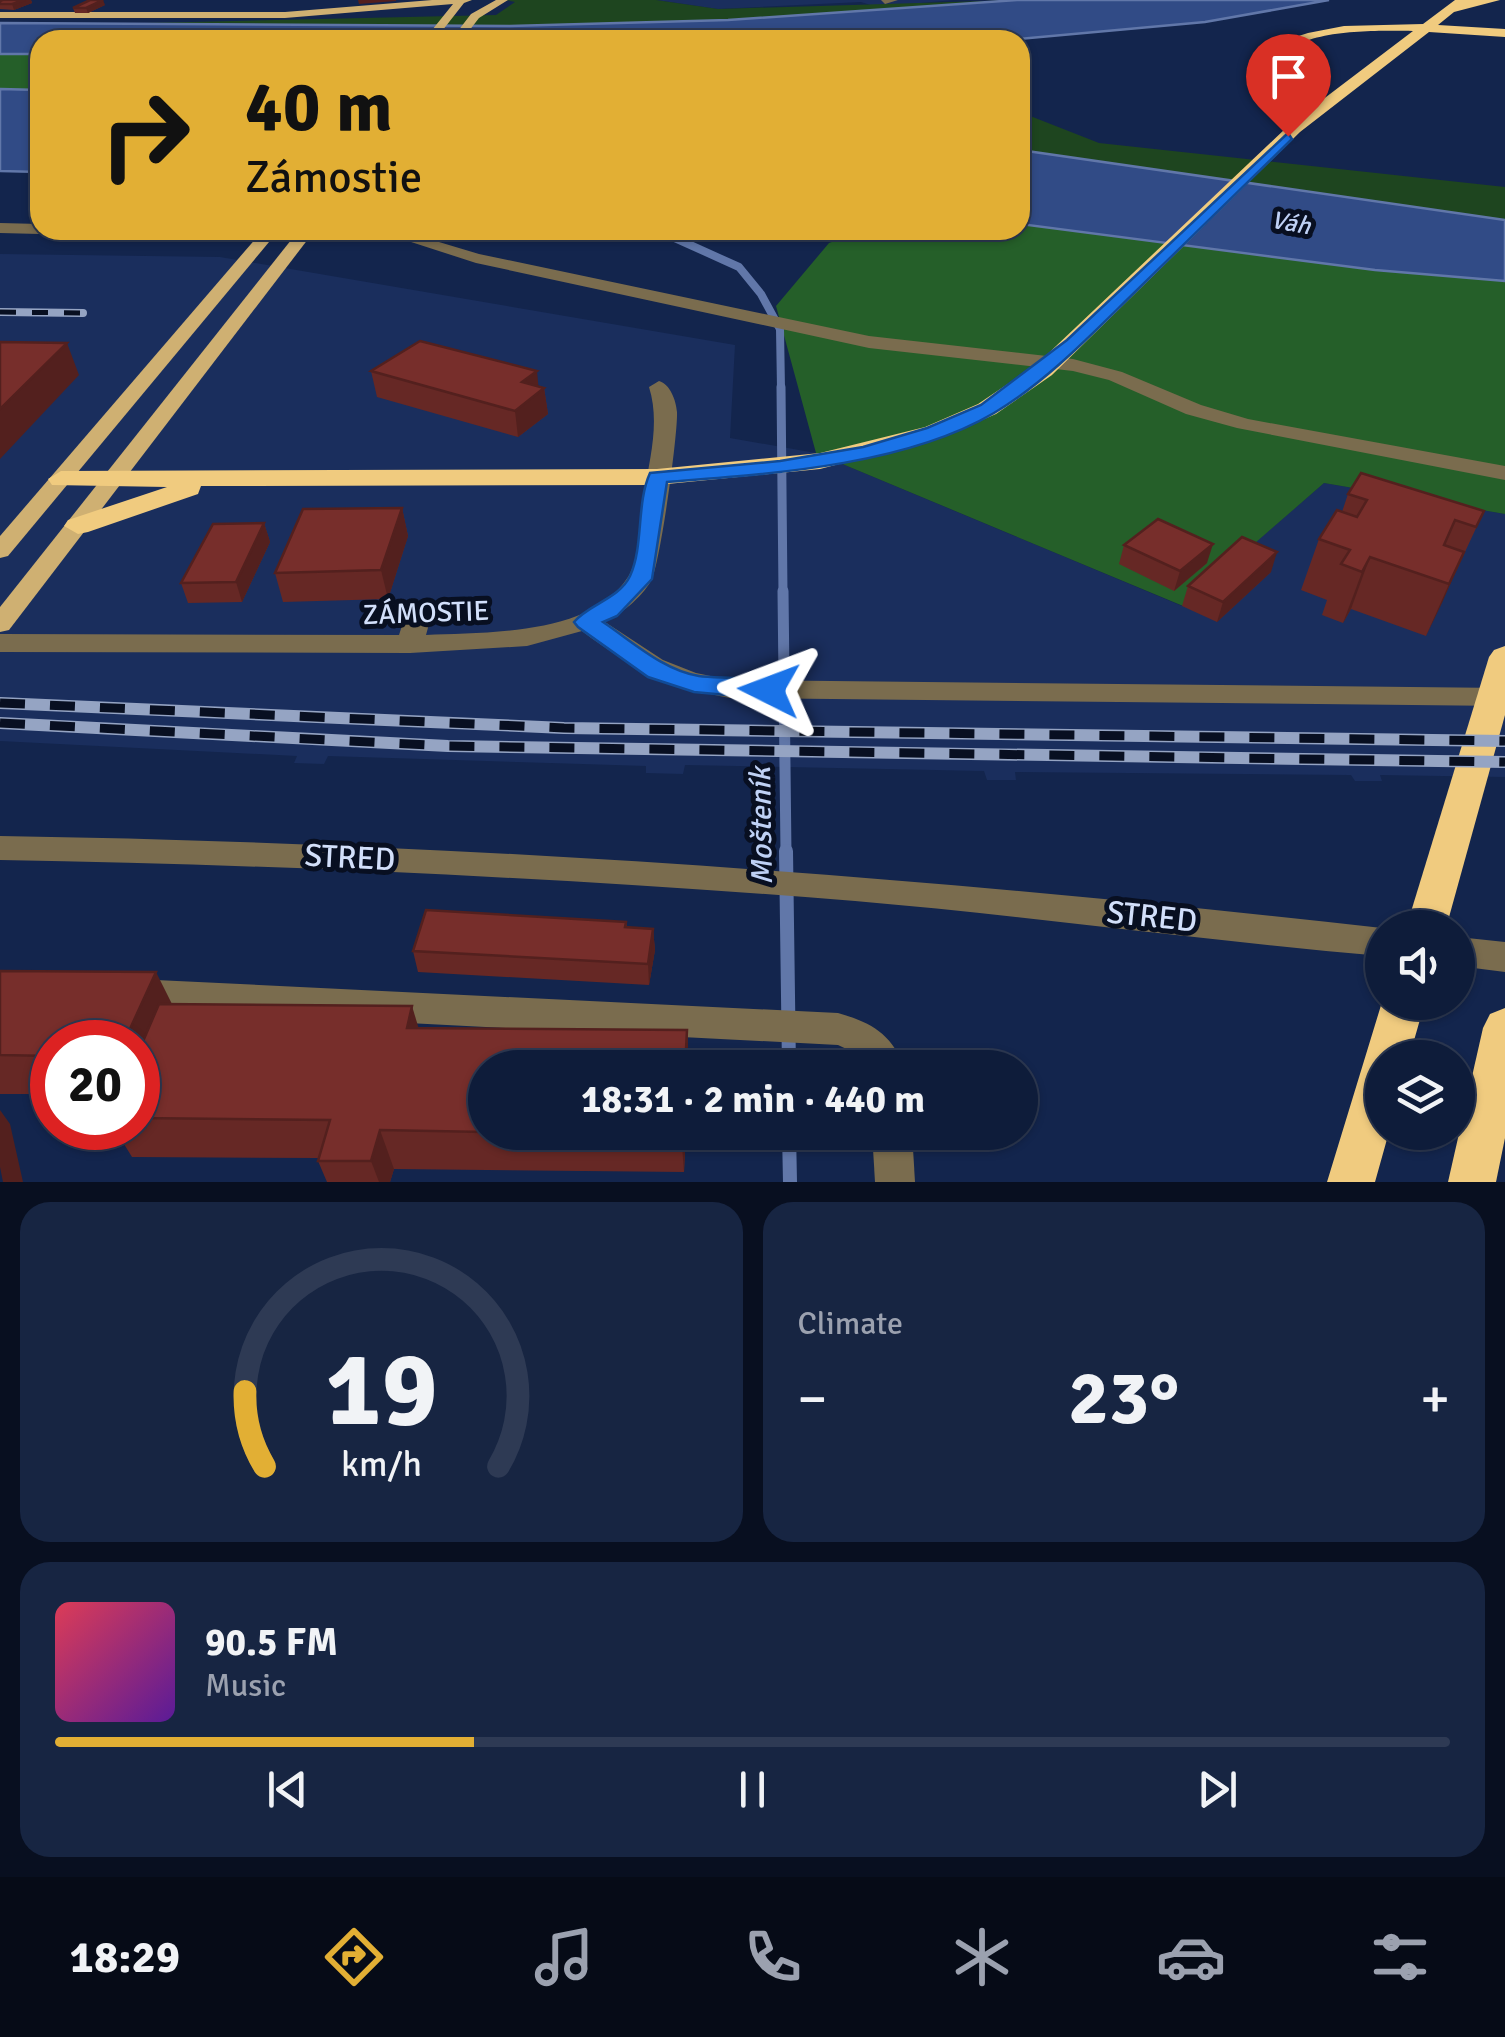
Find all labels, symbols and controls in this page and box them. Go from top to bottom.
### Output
pin [1246,34,1331,137]
icon: arrive [1261,49,1316,104]
text: 40 m [245,64,393,150]
icon: right [80,70,210,200]
text: Zámostie [245,150,422,205]
water label: Váh [1269,204,1314,241]
street label: ZÁMOSTIE [362,594,490,632]
position arrow [717,638,821,742]
water label: Mošteník [742,764,781,885]
street label: STRED [304,836,396,879]
street label: STRED [1105,892,1199,941]
map controls [1365,910,1475,1150]
button: sound [1365,910,1475,1020]
speed limit sign: 20 [30,1020,160,1150]
button: layers [1365,1040,1475,1150]
text: 18:31 · 2 min · 440 m [581,1076,925,1123]
text: Climate [798,1304,903,1343]
text: 19 [325,1326,437,1454]
text: 23° [1068,1352,1179,1445]
text: − [798,1365,827,1433]
text: + [1420,1365,1450,1433]
text: km/h [341,1442,422,1486]
text: 90.5 FM [205,1619,338,1666]
text: Music [205,1666,286,1705]
icon: previous [260,1762,315,1817]
icon: pause [725,1762,780,1817]
icon: next [1190,1762,1245,1817]
icon: directions [319,1922,389,1992]
icon: music [529,1922,599,1992]
icon: phone [738,1922,808,1992]
icon: climate [947,1922,1017,1992]
icon: car [1156,1922,1226,1992]
icon: filters [1365,1922,1435,1992]
text: 18:29 [70,1930,180,1985]

